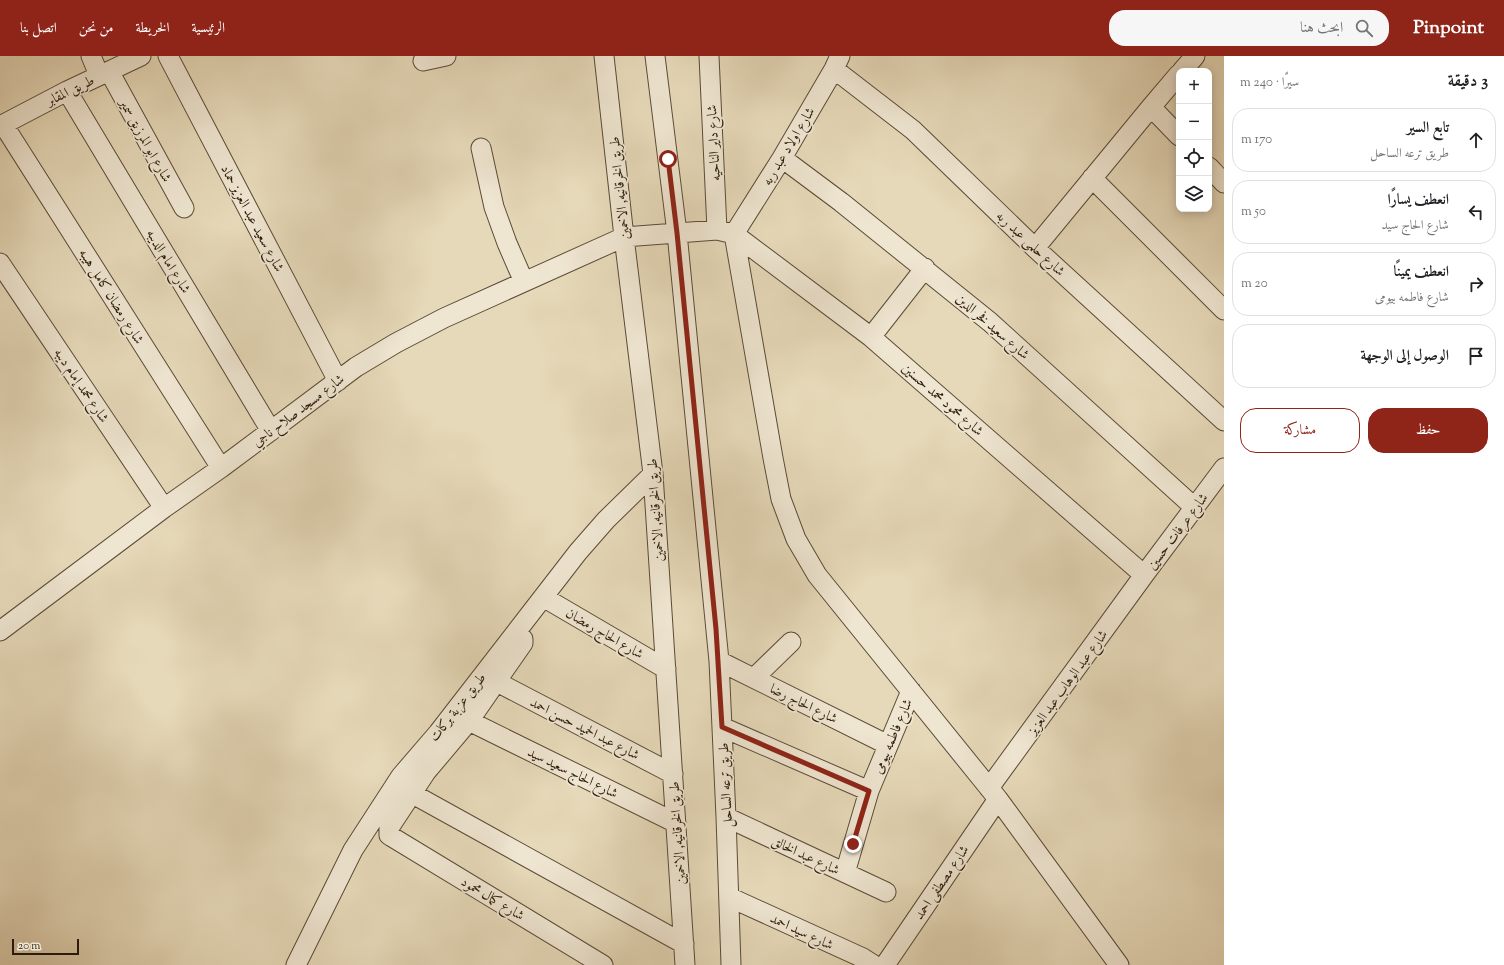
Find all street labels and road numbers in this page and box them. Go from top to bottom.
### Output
street label: طريق المقابر [41,71,99,113]
street label: شارع ابو المرزيق سمير [112,94,175,186]
street label: شارع داير الناحيه [703,104,727,181]
street label: شارع اولاد عبد ربه [758,104,821,190]
street label: طريق الخرقانيه, الاخمين [606,135,636,240]
street label: شارع سعيد عبد العزيز حماد [214,162,288,276]
street label: شارع حلمى عبد ربه [991,207,1069,282]
street label: شارع امام الديبه [139,226,194,299]
street label: شارع رمضان كامل هيبه [73,245,148,349]
street label: شارع سعيد فخر الدين [950,290,1033,365]
street label: شارع محمد إمام ديبه [47,345,113,428]
street label: شارع محمود محمد حسنين [896,359,987,442]
street label: شارع مسجد صلاح ناجي [249,370,350,454]
street label: طريق الخرقانيه, الاخمين [643,458,671,562]
street label: شارع عرفات حسين [1143,490,1214,575]
street label: شارع الحاج رمضان [561,604,647,666]
street label: شارع عبد الوهاب عبد العزيز [1022,626,1114,742]
street label: طريق عزبة بركات [425,670,492,747]
street label: شارع الحاج رضا [765,680,840,731]
street label: شارع عبد الحميد حسن احمد [526,693,642,766]
street label: شارع فاطمه بيومى [869,696,919,778]
street label: طريق ترعه الساحل [715,742,739,828]
street label: شارع الحاج سعيد سيد [523,743,621,805]
street label: طريق الخرقانيه, الاخمين [665,781,693,885]
street label: شارع عبد الخالق [768,832,842,881]
street label: شارع مصطفى احمد [910,842,975,924]
street label: شارع كمال محمود [456,873,528,927]
street label: شارع سيد احمد [766,909,836,956]

